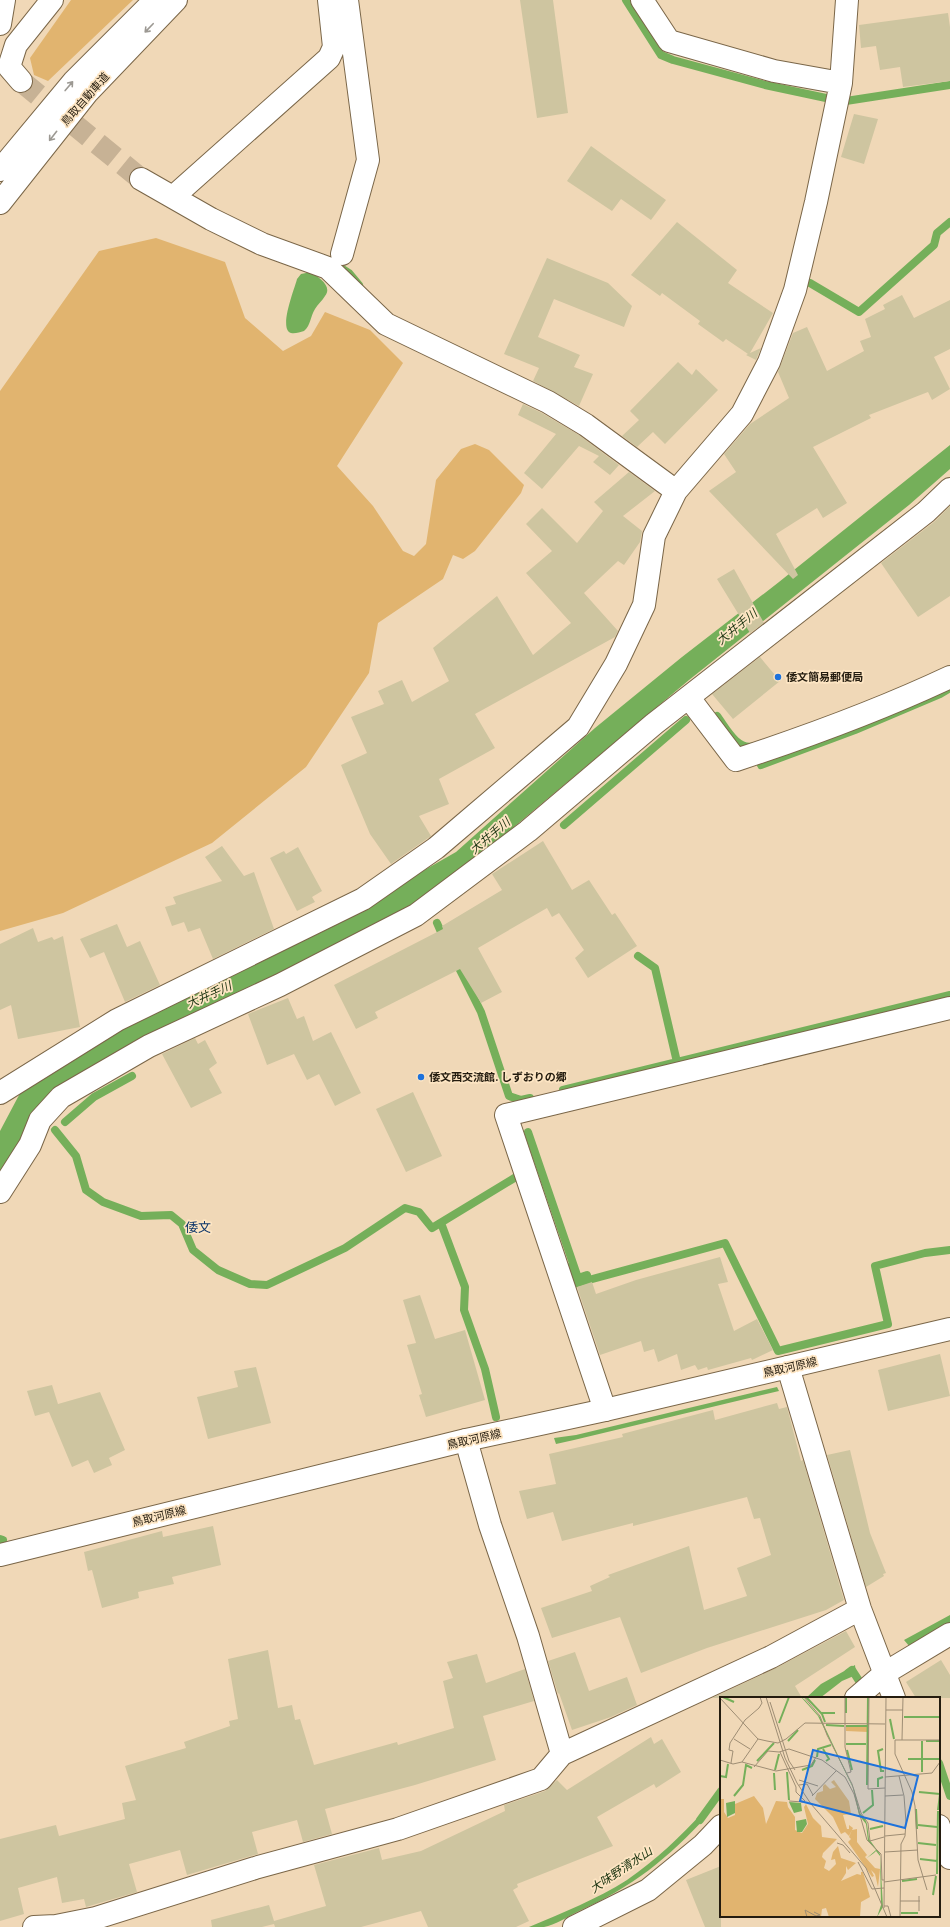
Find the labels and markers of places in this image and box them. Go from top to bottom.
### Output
place label: 倭文簡易郵便局 [786,670,863,684]
marker: 倭文簡易郵便局 [773,672,783,682]
place label: 倭文西交流館. しずおりの郷 [429,1070,567,1084]
marker: 倭文西交流館. しずおりの郷 [416,1072,426,1082]

